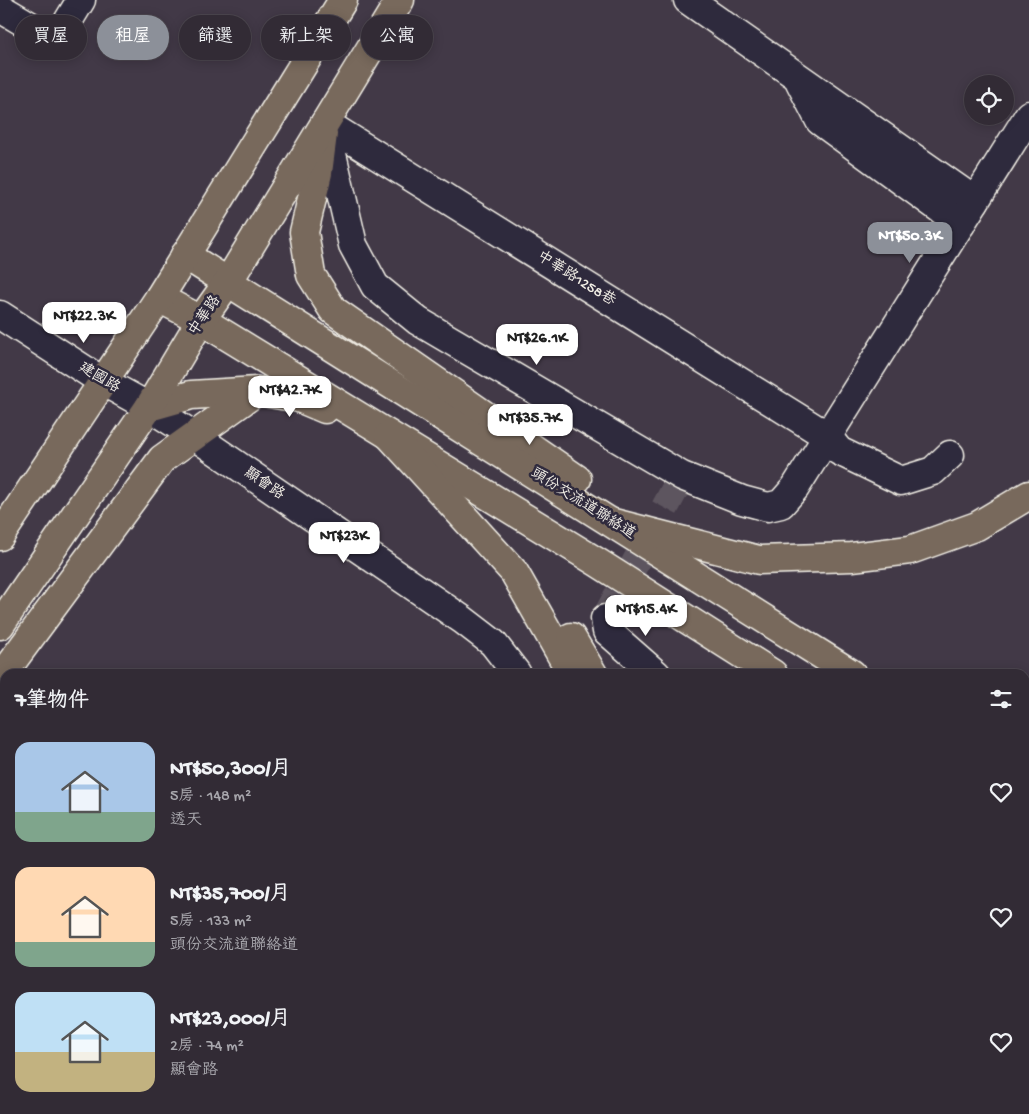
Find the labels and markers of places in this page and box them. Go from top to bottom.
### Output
pin: NT$50.3K [858,222,962,264]
pin: NT$22.3K [32,302,136,344]
pin: NT$26.1K [485,324,589,366]
pin: NT$42.7K [238,376,342,418]
pin: NT$35.7K [478,404,582,446]
pin: NT$23K [303,522,385,564]
pin: NT$15.4K [594,594,698,637]

